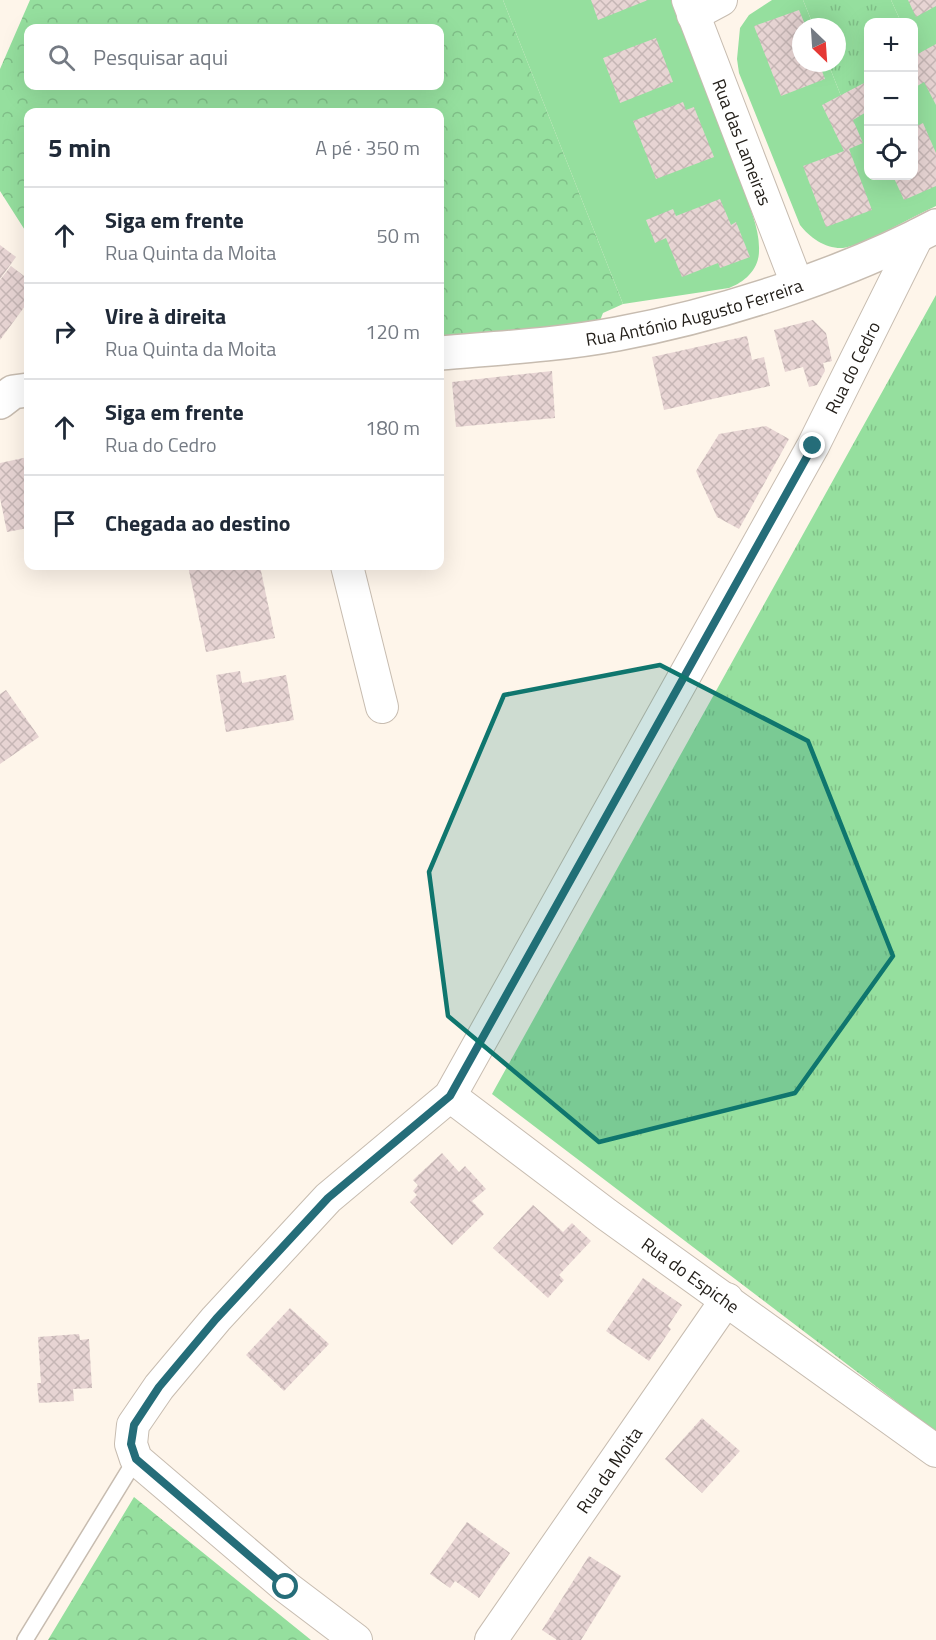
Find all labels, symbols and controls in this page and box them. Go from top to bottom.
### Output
north arrow [792,18,846,72]
map controls [864,18,918,180]
button: + [864,18,918,72]
search box [24,24,444,90]
text: Pesquisar aqui [93,40,228,74]
icon: search [45,41,78,74]
button: − [864,72,918,126]
street label: Rua das Lameiras [706,75,779,209]
button: locate [864,126,918,180]
text: 5 min [48,128,111,167]
text: A pé · 350 m [315,132,420,163]
text: Siga em frente [105,203,244,237]
icon: ahead [48,219,81,252]
text: 50 m [376,220,420,251]
text: Rua Quinta da Moita [105,237,276,268]
street label: Rua António Augusto Ferreira [584,271,806,352]
text: Vire à direita [105,299,226,333]
icon: right [48,315,81,348]
text: 120 m [365,316,420,347]
street label: Rua do Cedro [818,316,887,418]
text: Rua Quinta da Moita [105,333,276,364]
text: Siga em frente [105,395,244,429]
icon: ahead [48,411,81,444]
text: 180 m [365,412,420,443]
text: Rua do Cedro [105,429,216,460]
route end [799,432,825,458]
text: Chegada ao destino [105,506,291,540]
icon: arrive [48,507,81,540]
street label: Rua do Espiche [636,1230,745,1319]
street label: Rua da Moita [569,1421,648,1519]
route start [272,1573,298,1599]

